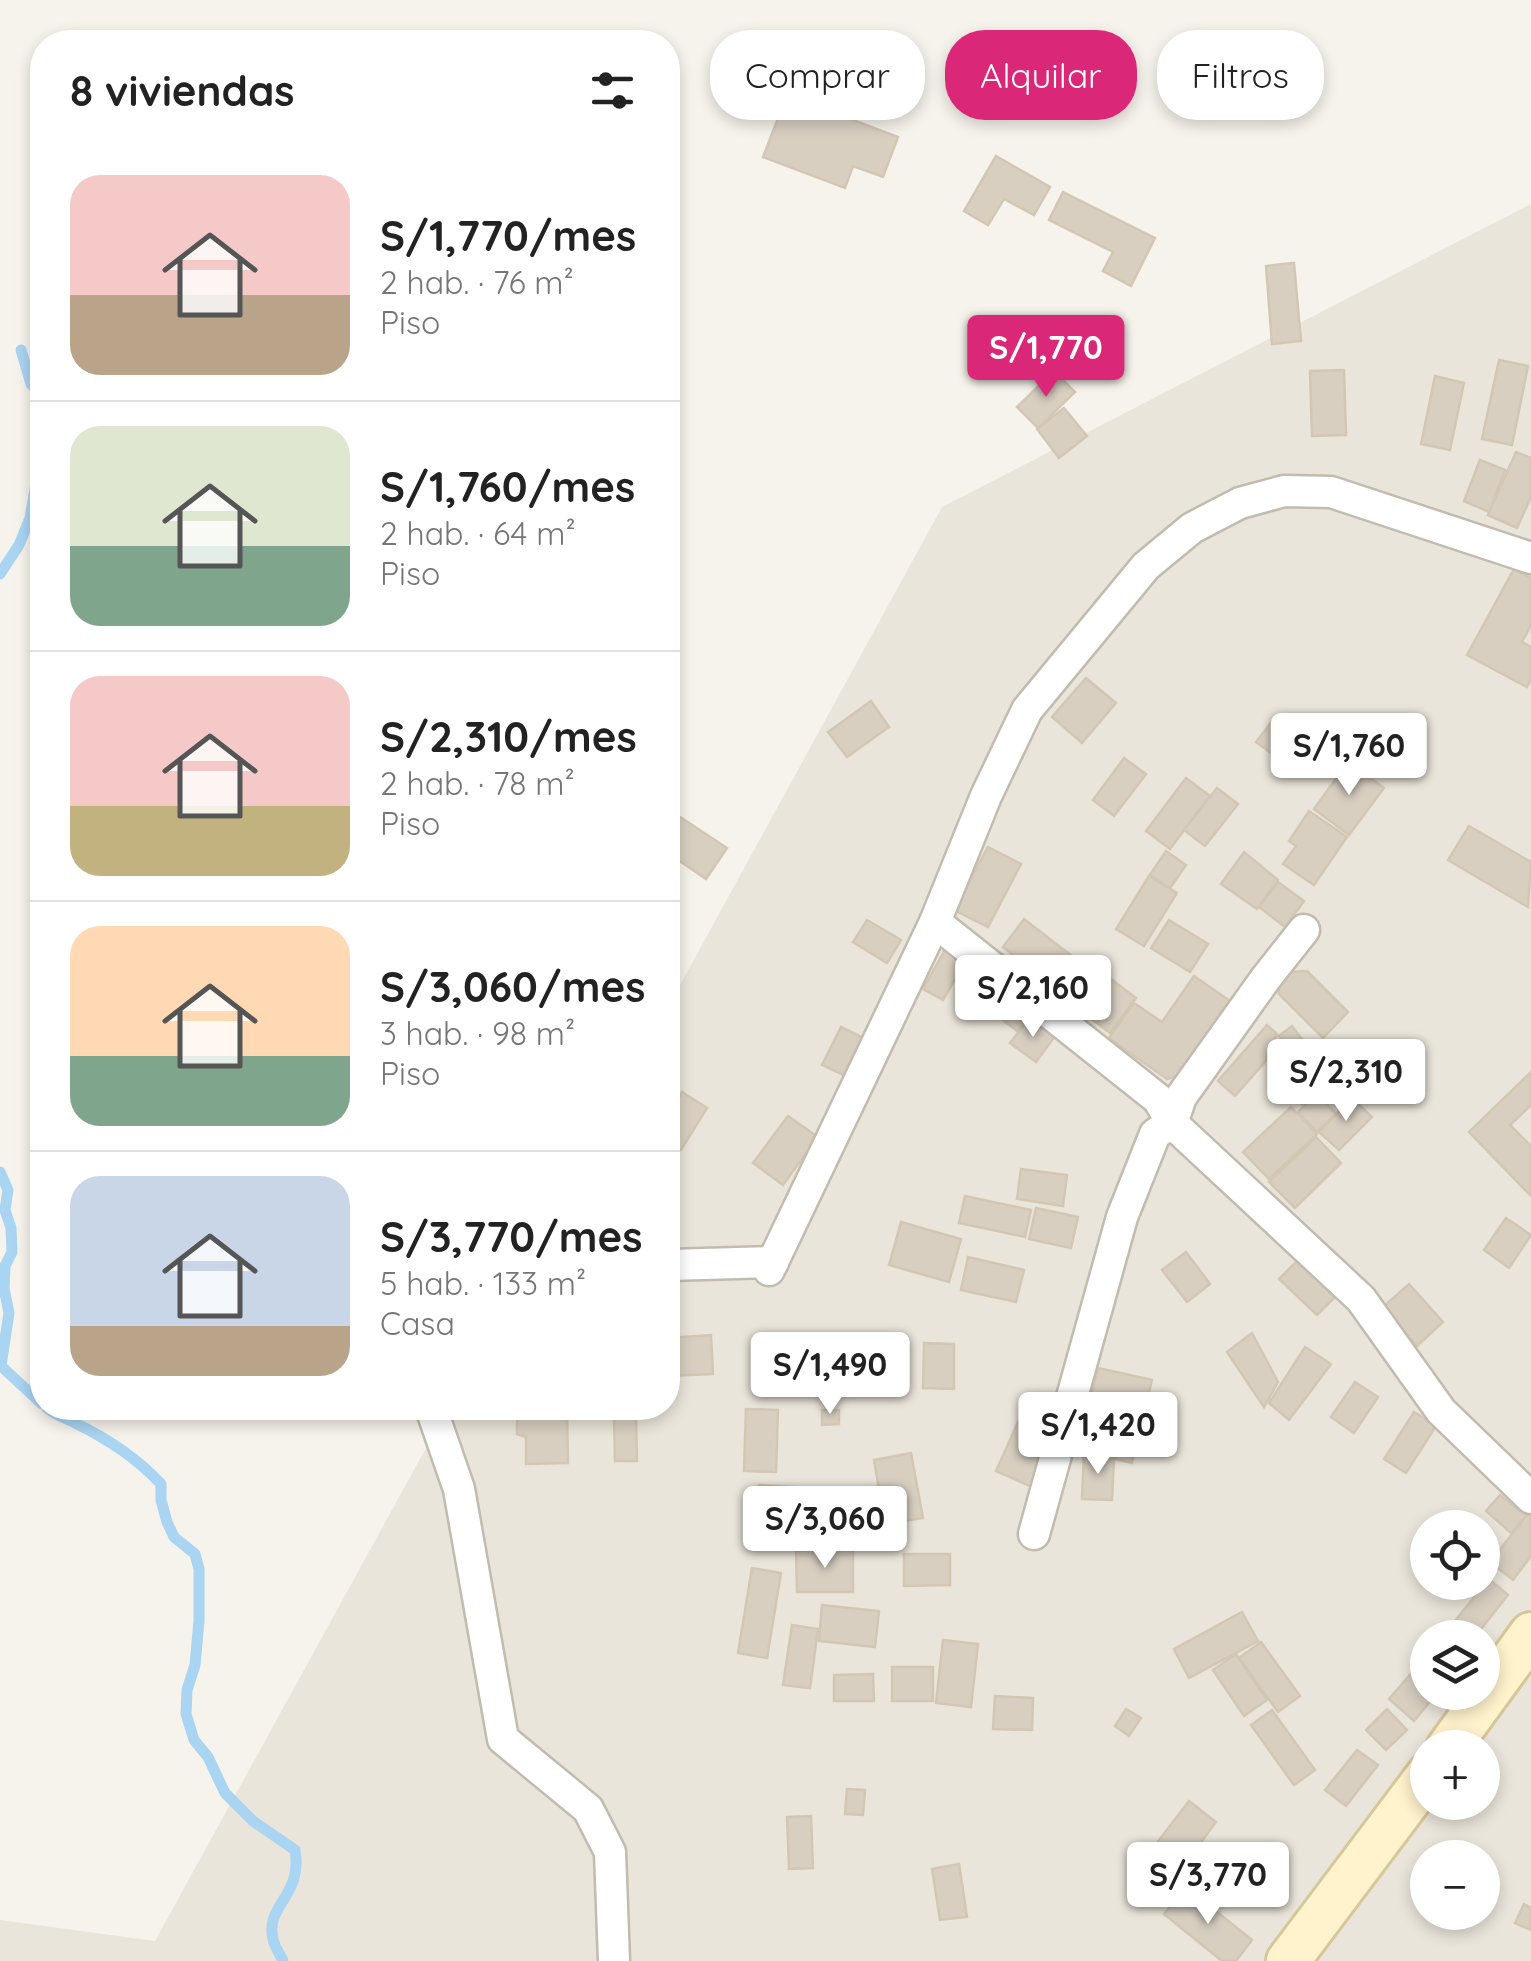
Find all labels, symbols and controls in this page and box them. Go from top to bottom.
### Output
chip: Comprar [710,30,925,120]
chip: Alquilar [945,30,1137,120]
chip: Filtros [1157,30,1324,120]
icon: filters [585,63,640,118]
text: 8 viviendas [70,64,295,117]
text: S/1,770/mes [380,209,636,262]
icon: home [150,215,270,335]
text: 2 hab. · 76 m² [380,262,574,302]
text: Piso [380,302,440,342]
pin: S/1,770 [954,315,1138,400]
text: S/1,770 [989,327,1103,367]
text: S/1,760/mes [380,460,635,513]
icon: home [150,466,270,586]
text: 2 hab. · 64 m² [380,513,576,553]
text: Piso [380,553,440,593]
text: S/2,310/mes [380,710,637,763]
pin: S/1,760 [1257,713,1441,798]
icon: home [150,716,270,836]
text: S/1,760 [1293,725,1405,765]
text: 2 hab. · 78 m² [380,763,575,803]
text: Piso [380,803,440,843]
pin: S/2,160 [941,955,1125,1040]
text: S/3,060/mes [380,960,645,1013]
icon: home [150,966,270,1086]
text: S/2,160 [977,967,1089,1007]
text: 3 hab. · 98 m² [380,1013,575,1053]
pin: S/2,310 [1254,1039,1438,1124]
text: S/2,310 [1289,1051,1403,1091]
text: Piso [380,1053,440,1093]
text: S/3,770/mes [380,1210,643,1263]
icon: home [150,1216,270,1336]
text: 5 hab. · 133 m² [380,1263,586,1303]
text: Casa [380,1303,455,1343]
pin: S/1,490 [738,1332,922,1417]
text: S/1,490 [773,1344,887,1384]
pin: S/1,420 [1006,1392,1190,1477]
text: S/1,420 [1040,1404,1156,1444]
pin: S/3,060 [733,1486,917,1571]
text: S/3,060 [765,1498,885,1538]
map controls [1410,1510,1500,1930]
button: locate [1410,1510,1500,1600]
button: layers [1410,1620,1500,1710]
button: + [1410,1730,1500,1820]
button: − [1410,1840,1500,1930]
pin: S/3,770 [1116,1842,1300,1927]
text: S/3,770 [1149,1854,1267,1894]

